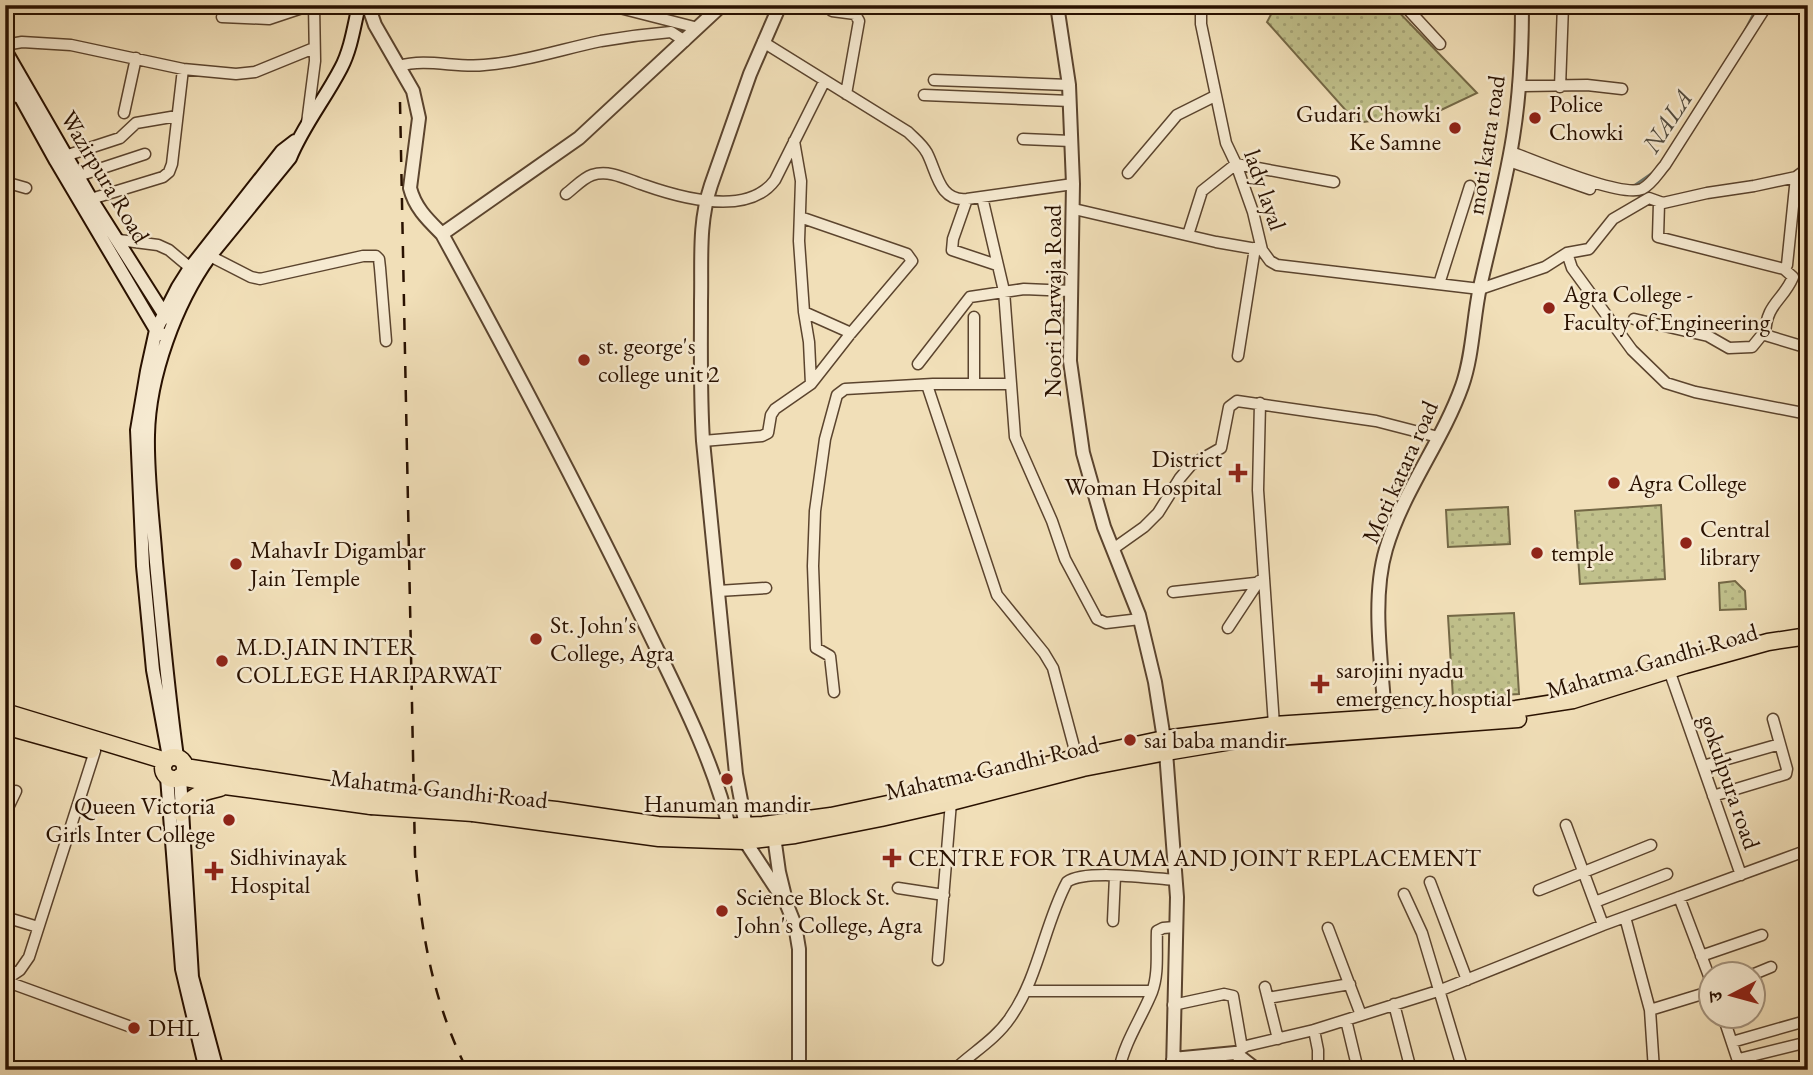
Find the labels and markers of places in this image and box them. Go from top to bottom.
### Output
place label: Police Chowki [1549,88,1624,147]
place label: Gudari Chowki Ke Samne [1296,98,1441,157]
marker: Police Chowki [1527,110,1543,126]
marker: Gudari Chowki Ke Samne [1447,120,1463,136]
place label: Agra College - Faculty of Engineering [1562,278,1771,337]
marker: Agra College - Faculty of Engineering [1541,300,1557,316]
place label: st. george's college unit 2 [598,330,720,389]
marker: st. george's college unit 2 [576,352,592,368]
place label: District Woman Hospital [1065,443,1222,502]
marker: District Woman Hospital [1228,463,1248,483]
place label: Agra College [1627,467,1747,498]
marker: Agra College [1606,475,1622,491]
place label: Central library [1700,513,1770,572]
place label: MahavIr Digambar Jain Temple [248,534,426,593]
marker: Central library [1678,535,1694,551]
place label: temple [1551,537,1614,568]
marker: temple [1529,545,1545,561]
marker: MahavIr Digambar Jain Temple [228,556,244,572]
place label: St. John's College, Agra [550,609,675,668]
place label: M.D.JAIN INTER COLLEGE HARIPARWAT [236,631,502,690]
marker: St. John's College, Agra [528,631,544,647]
marker: M.D.JAIN INTER COLLEGE HARIPARWAT [214,653,230,669]
place label: sarojini nyadu emergency hosptial [1336,654,1512,713]
marker: sarojini nyadu emergency hosptial [1310,674,1330,694]
place label: sai baba mandir [1144,724,1287,755]
marker: sai baba mandir [1122,732,1138,748]
marker: Hanuman mandir [719,771,735,787]
place label: Hanuman mandir [643,788,811,819]
place label: Queen Victoria Girls Inter College [46,790,215,849]
marker: Queen Victoria Girls Inter College [221,812,237,828]
place label: Sidhivinayak Hospital [230,841,348,900]
place label: CENTRE FOR TRAUMA AND JOINT REPLACEMENT [908,842,1482,873]
marker: CENTRE FOR TRAUMA AND JOINT REPLACEMENT [882,848,902,868]
marker: Sidhivinayak Hospital [204,861,224,881]
place label: Science Block St. John's College, Agra [734,881,923,940]
marker: Science Block St. John's College, Agra [714,903,730,919]
place label: DHL [148,1012,200,1043]
marker: DHL [126,1020,142,1036]

